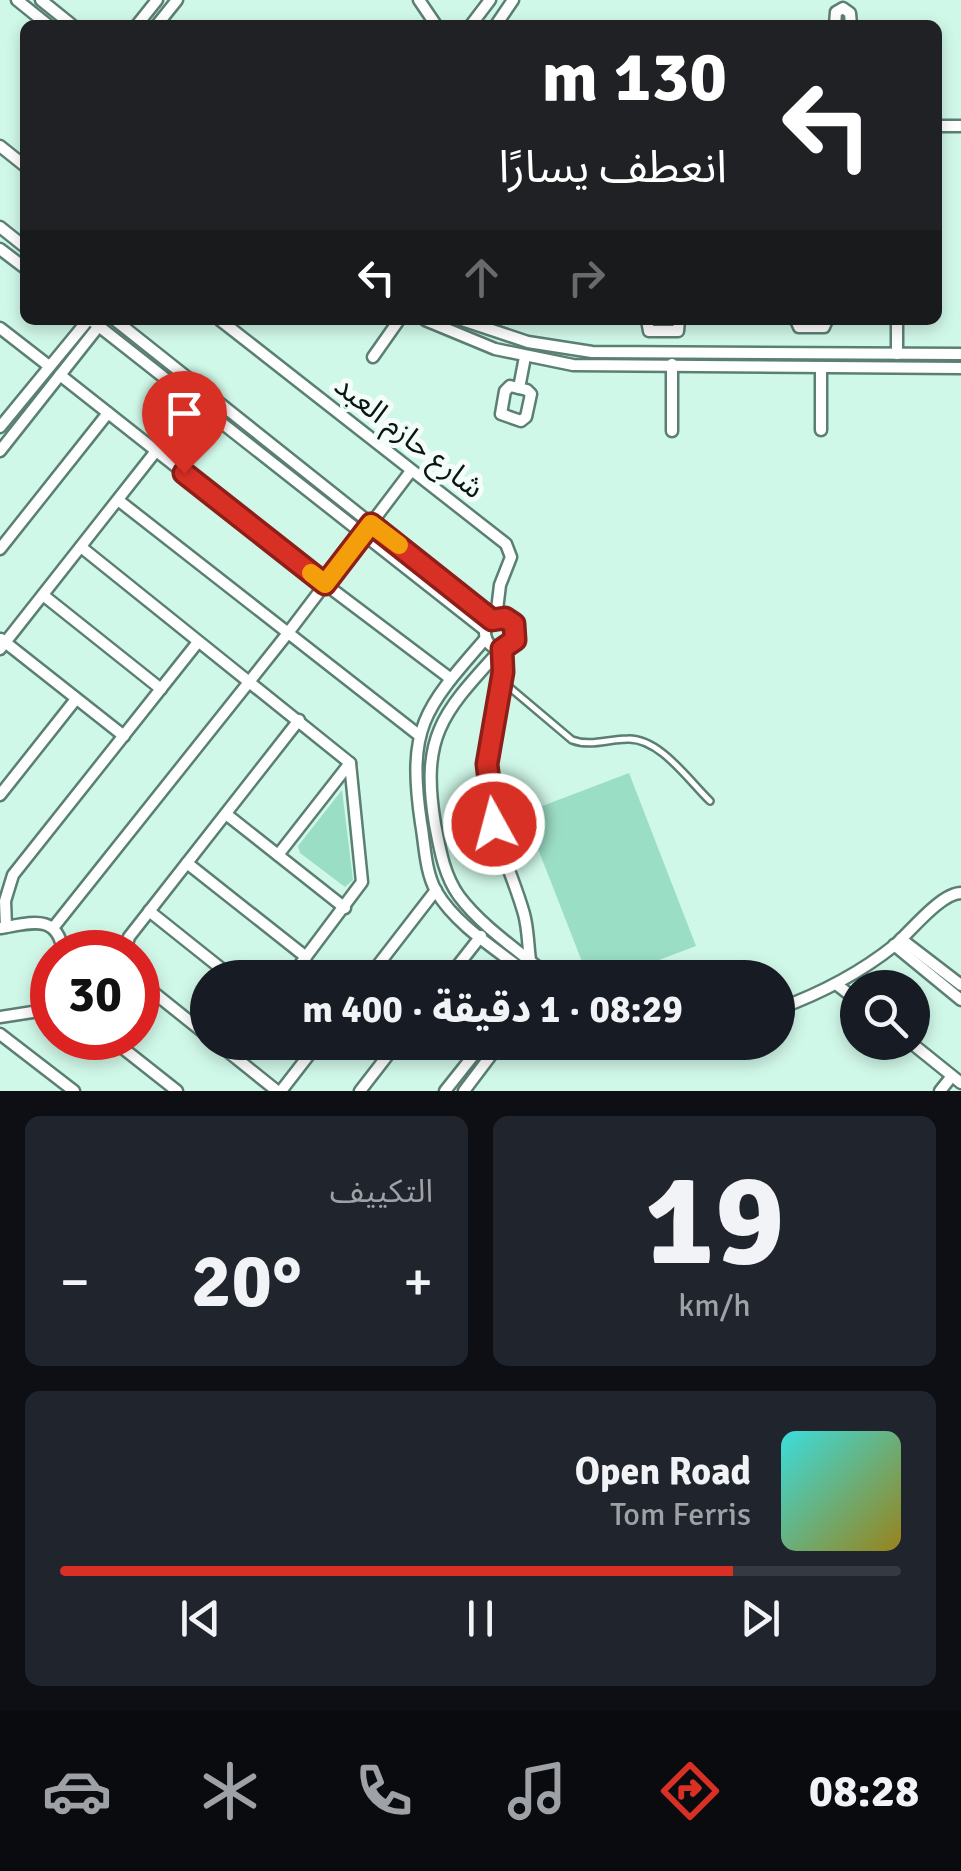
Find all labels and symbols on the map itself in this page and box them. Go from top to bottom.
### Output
street label: شارع حازم العبد [325,367,491,509]
pin [142,371,227,474]
position arrow [442,772,546,876]
speed limit sign: 30 [30,930,160,1060]

